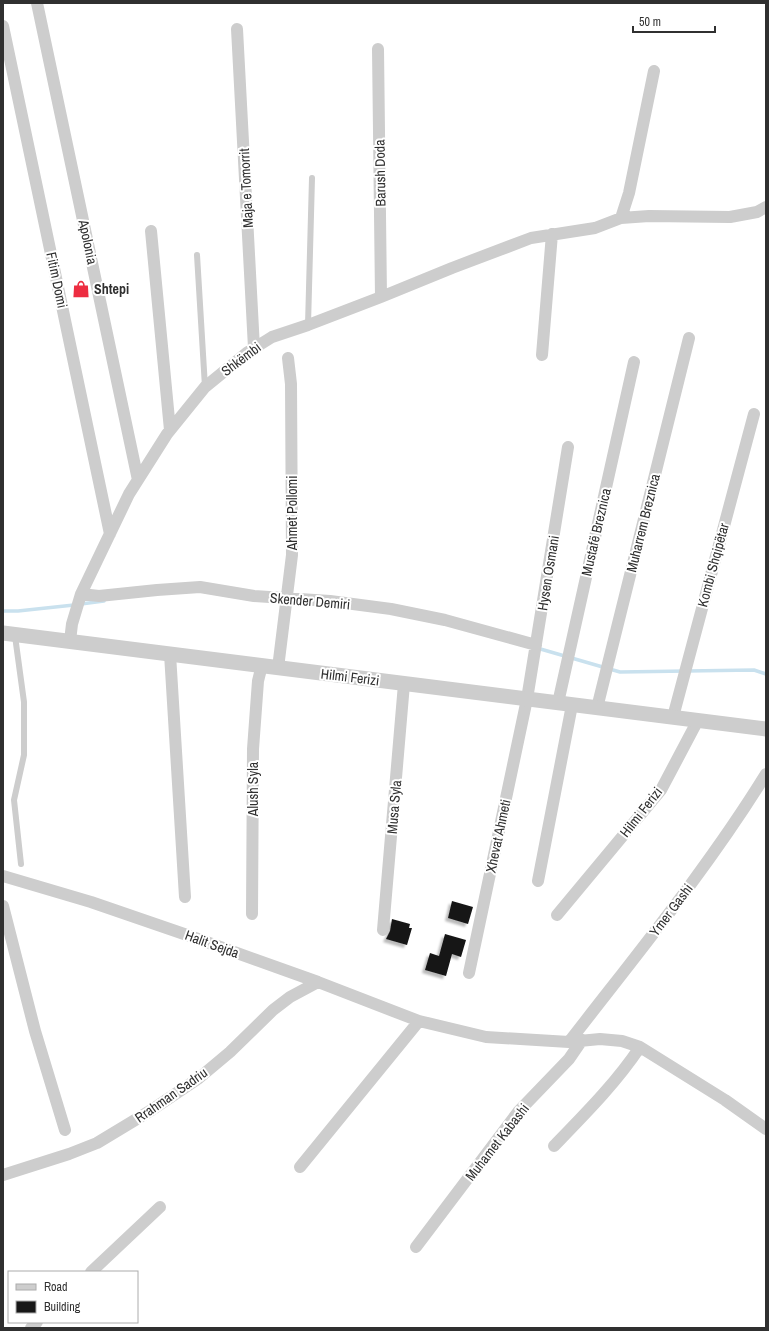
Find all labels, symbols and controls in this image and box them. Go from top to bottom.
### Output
scale bar [633,8,715,34]
text: 50 m [639,14,661,30]
street label: Barush Doda [370,139,390,207]
street label: Maja e Tomorrit [235,148,257,228]
street label: Apolonia [74,217,102,267]
street label: Fitim Domi [42,250,72,310]
shop icon: Shtepi [71,279,91,299]
place label: Shtepi [94,280,129,298]
street label: Shkëmbi [217,338,265,380]
street label: Muharrem Breznica [622,471,664,574]
street label: Ahmet Pollomi [283,476,301,551]
street label: Mustafë Breznica [577,486,615,578]
street label: Kombi Shqipëtar [693,521,733,609]
street label: Hysen Osmani [533,534,563,612]
street label: Skender Demiri [269,589,351,613]
street label: Hilmi Ferizi [320,664,380,690]
street label: Alush Syla [244,761,262,817]
street label: Musa Syla [383,779,405,834]
street label: Hilmi Ferizi [616,783,666,841]
street label: Xhevat Ahmeti [481,798,515,874]
street label: Ymer Gashi [645,880,697,940]
street label: Halit Sejda [183,926,242,962]
street label: Rrahman Sadriu [131,1063,211,1127]
street label: Muhamet Kabashi [461,1100,533,1184]
legend [8,1271,138,1323]
text: Road [44,1279,68,1295]
text: Building [44,1299,81,1315]

